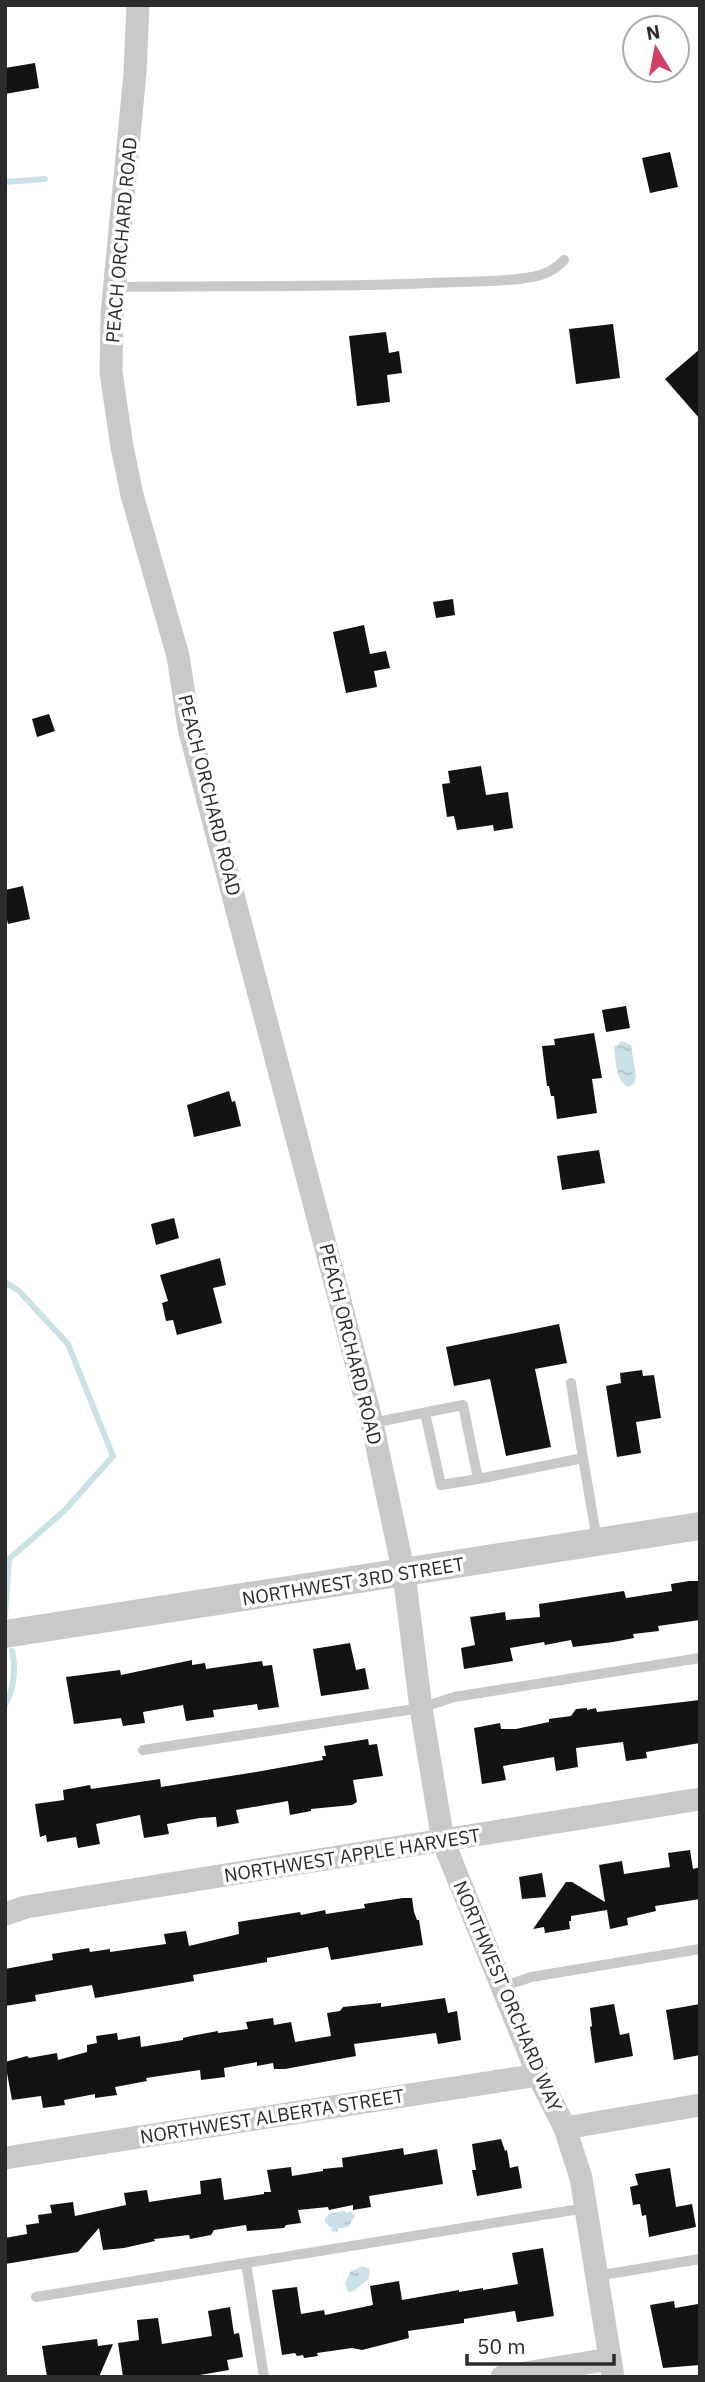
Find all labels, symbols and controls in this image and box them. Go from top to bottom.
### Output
north arrow [621,14,691,84]
text: N [644,19,662,45]
street label: PEACH ORCHARD ROAD [100,136,142,344]
street label: PEACH ORCHARD ROAD [173,692,247,898]
street label: PEACH ORCHARD ROAD [314,1241,388,1447]
street label: NORTHWEST 3RD STREET [240,1552,466,1610]
street label: NORTHWEST APPLE HARVEST [222,1823,482,1887]
street label: NORTHWEST ORCHARD WAY [448,1877,568,2116]
street label: NORTHWEST ALBERTA STREET [138,2083,406,2149]
scale bar [467,2322,614,2366]
text: 50 m [477,2332,526,2360]

